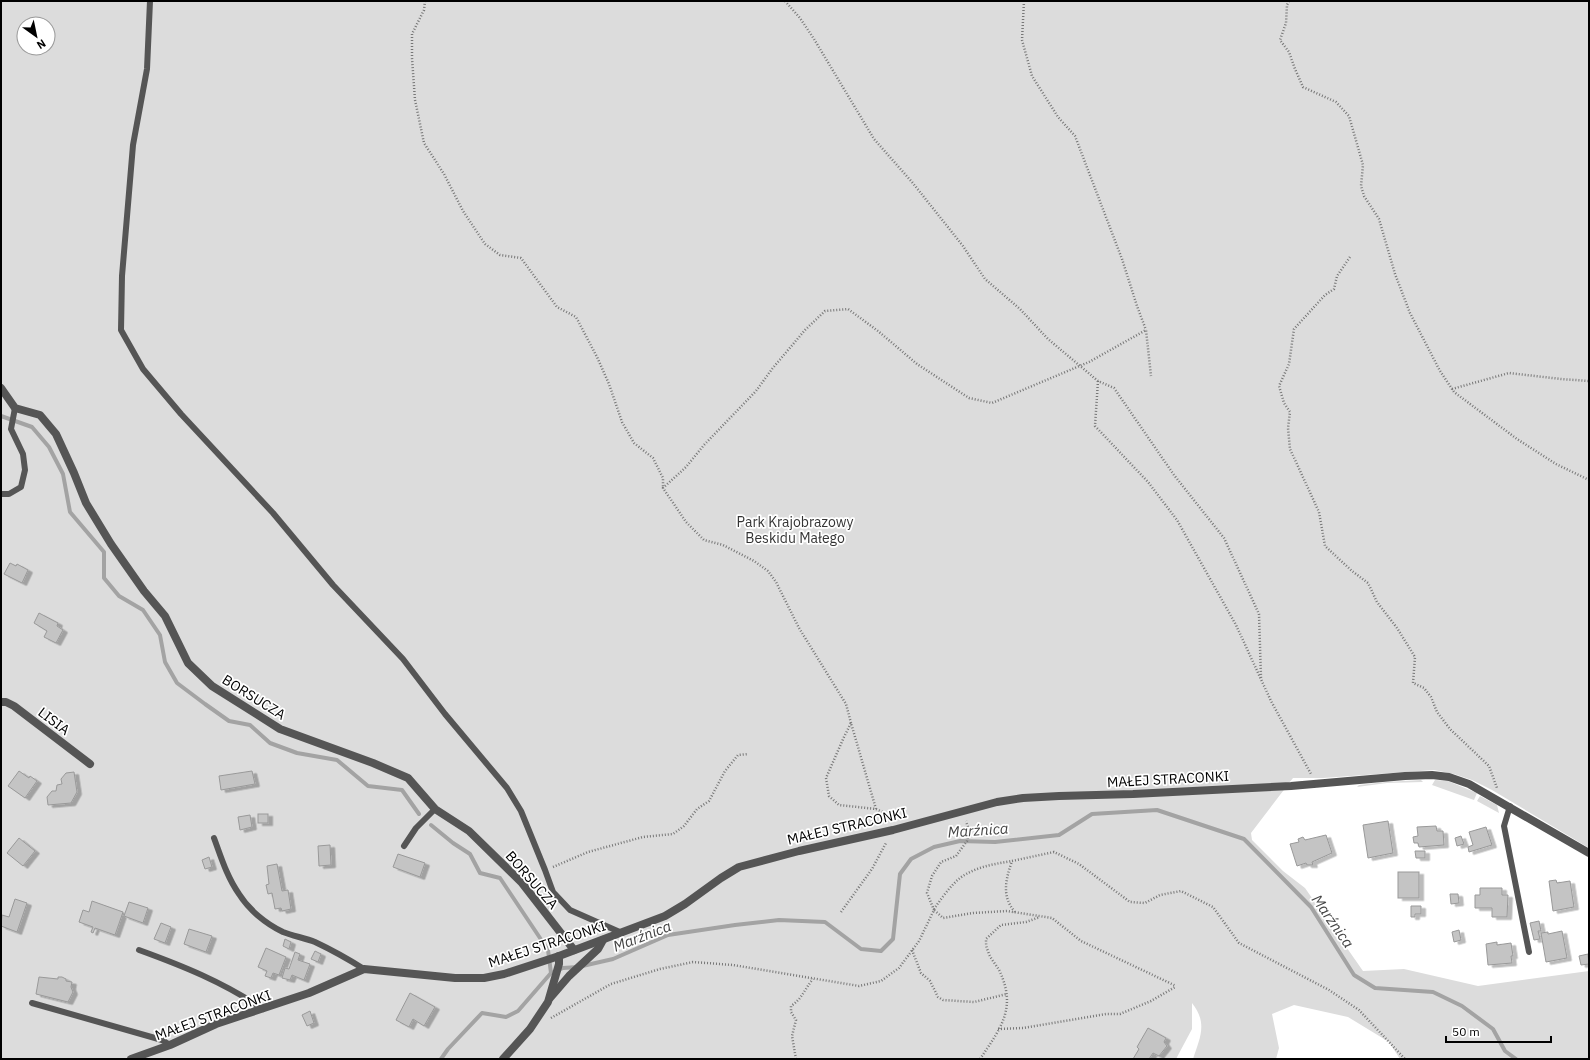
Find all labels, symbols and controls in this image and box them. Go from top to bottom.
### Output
north arrow [16,16,56,56]
text: N [34,36,49,52]
park label: Park Krajobrazowy Beskidu Małego [737,513,853,547]
street label: BORSUCZA [219,670,289,724]
street label: LISIA [34,703,74,739]
street label: MAŁEJ STRACONKI [1106,767,1230,791]
street label: MAŁEJ STRACONKI [785,803,909,849]
water label: Marźnica [947,818,1009,842]
street label: BORSUCZA [502,847,562,913]
water label: Marźnica [1308,891,1358,952]
water label: Marźnica [610,916,674,956]
street label: MAŁEJ STRACONKI [486,917,608,971]
street label: MAŁEJ STRACONKI [152,986,274,1044]
scale bar [1446,1018,1551,1044]
text: 50 m [1452,1024,1480,1039]

